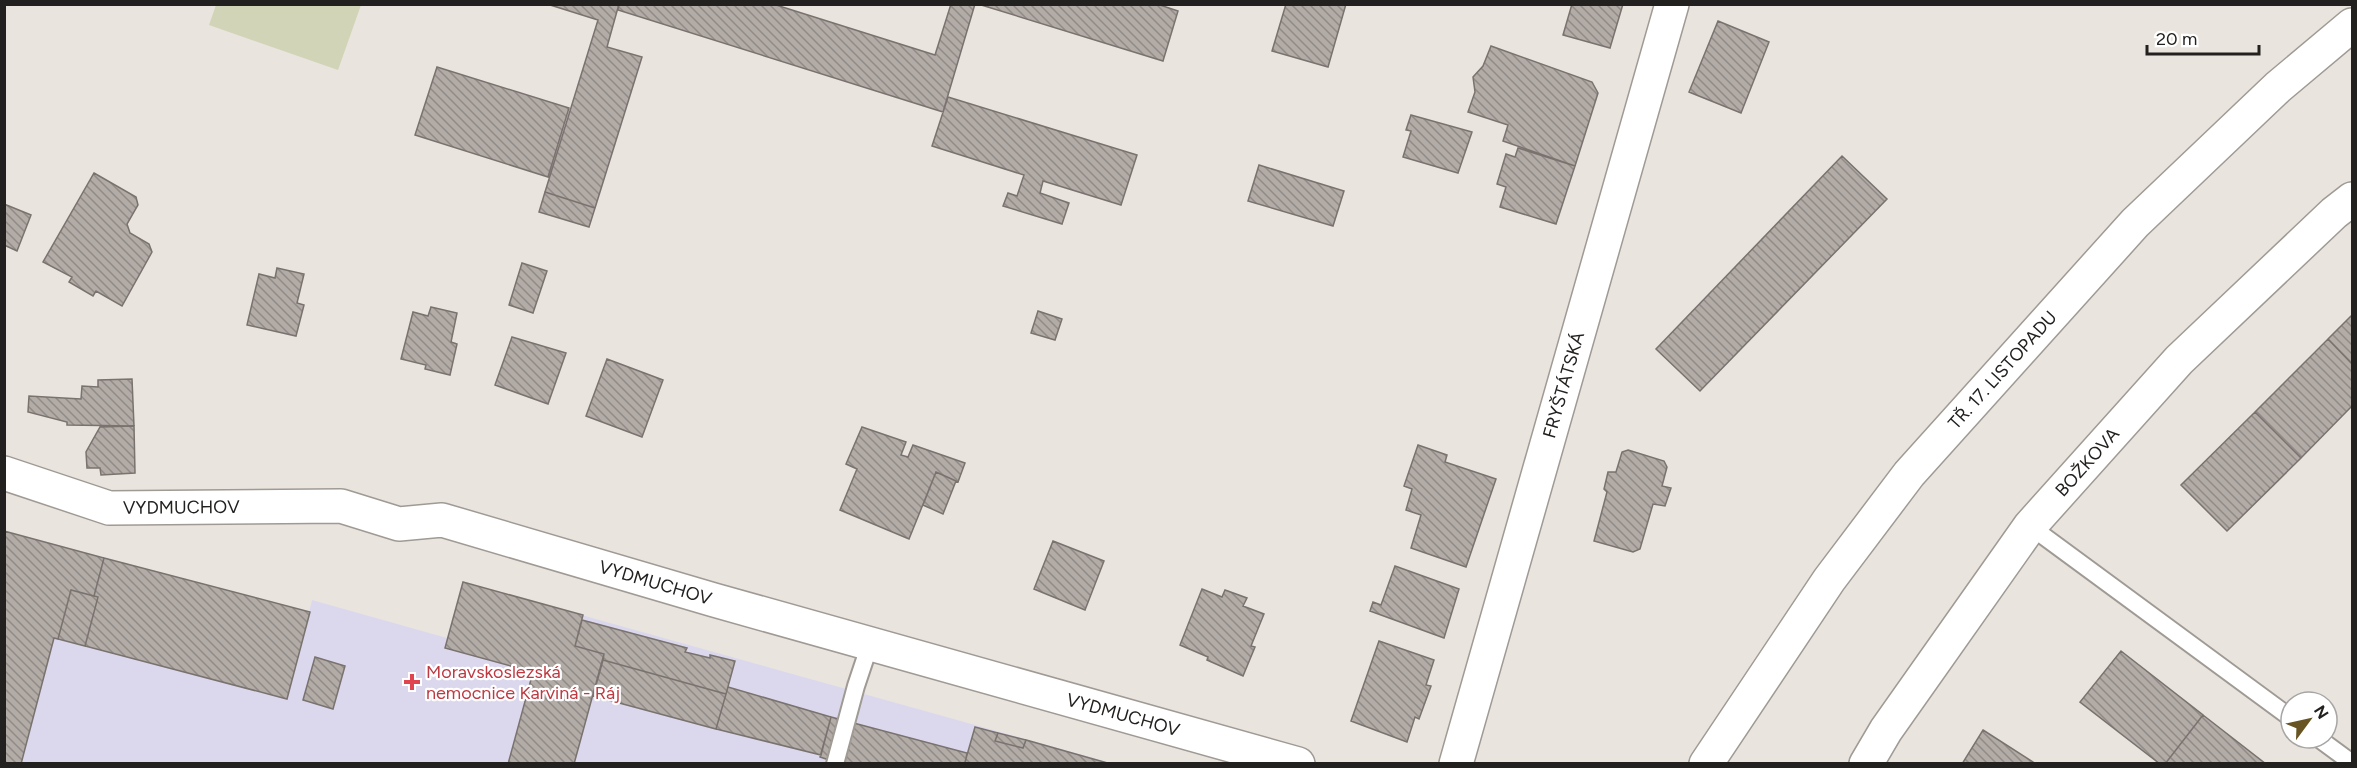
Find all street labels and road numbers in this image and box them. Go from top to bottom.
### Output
street label: TŘ. 17. LISTOPADU [1944,306,2062,434]
street label: FRYŠTÁTSKÁ [1538,329,1589,441]
street label: BOŽKOVA [2051,423,2124,501]
street label: VYDMUCHOV [123,496,240,519]
street label: VYDMUCHOV [596,556,715,610]
street label: VYDMUCHOV [1064,689,1183,741]

